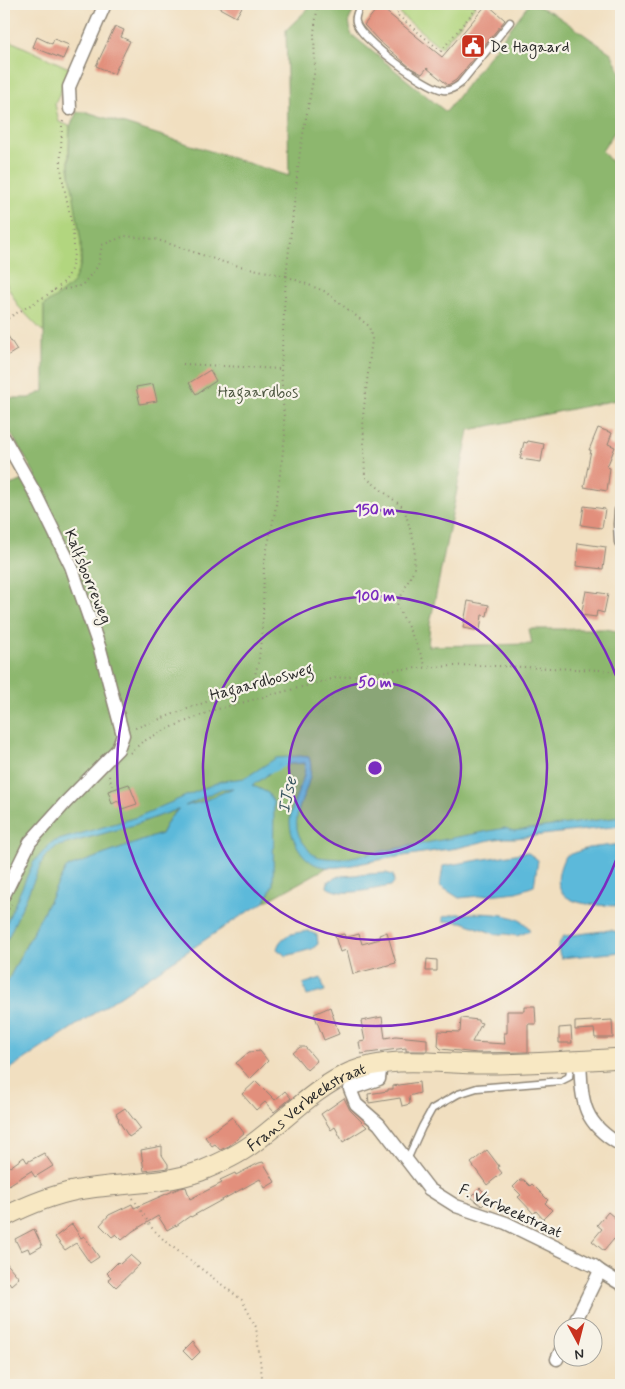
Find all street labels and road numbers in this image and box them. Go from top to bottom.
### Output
street label: Kalfsborreweg [58,526,116,627]
street label: Hagaardbosweg [207,659,316,707]
street label: Frans Verbeekstraat [243,1059,369,1157]
street label: F. Verbeekstraat [456,1179,565,1243]

